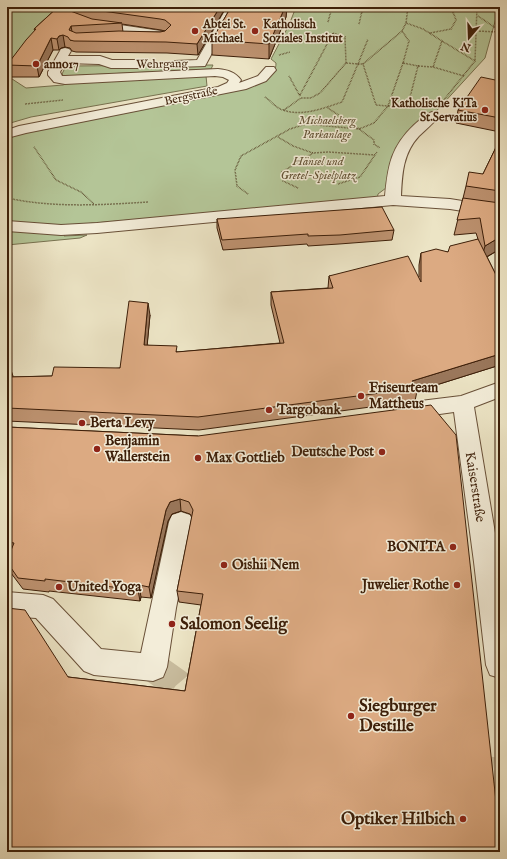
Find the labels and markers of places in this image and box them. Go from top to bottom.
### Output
place label: Abtei St. Michael [202,17,246,46]
place label: Katholisch Soziales Institut [263,17,344,46]
marker: Abtei St. Michael [190,26,200,36]
marker: Katholisch Soziales Institut [250,26,260,36]
place label: anno17 [44,57,79,72]
marker: anno17 [31,59,41,69]
place label: Katholische KiTa St.Servatius [391,96,478,125]
marker: Katholische KiTa St.Servatius [480,105,490,115]
place label: Friseurteam Mattheus [369,379,439,413]
marker: Friseurteam Mattheus [356,391,366,401]
place label: Targobank [276,401,341,419]
marker: Targobank [264,405,274,415]
place label: Berta Levy [90,414,155,432]
marker: Berta Levy [77,418,87,428]
place label: Benjamin Wallerstein [104,432,171,466]
place label: Deutsche Post [291,443,374,461]
marker: Benjamin Wallerstein [92,444,102,454]
marker: Deutsche Post [377,447,387,457]
place label: Max Gottlieb [206,449,285,467]
marker: Max Gottlieb [193,453,203,463]
place label: BONITA [387,538,447,556]
marker: BONITA [448,542,458,552]
place label: Oishii Nem [232,556,299,574]
marker: Oishii Nem [219,560,229,570]
place label: Juwelier Rothe [360,576,450,594]
place label: United Yoga [66,578,142,596]
marker: Juwelier Rothe [452,580,462,590]
marker: United Yoga [54,582,64,592]
place label: Salomon Seelig [180,614,288,635]
marker: Salomon Seelig [167,619,177,629]
place label: Siegburger Destille [359,696,437,737]
marker: Siegburger Destille [346,711,356,721]
place label: Optiker Hilbich [341,809,456,830]
marker: Optiker Hilbich [458,814,468,824]

